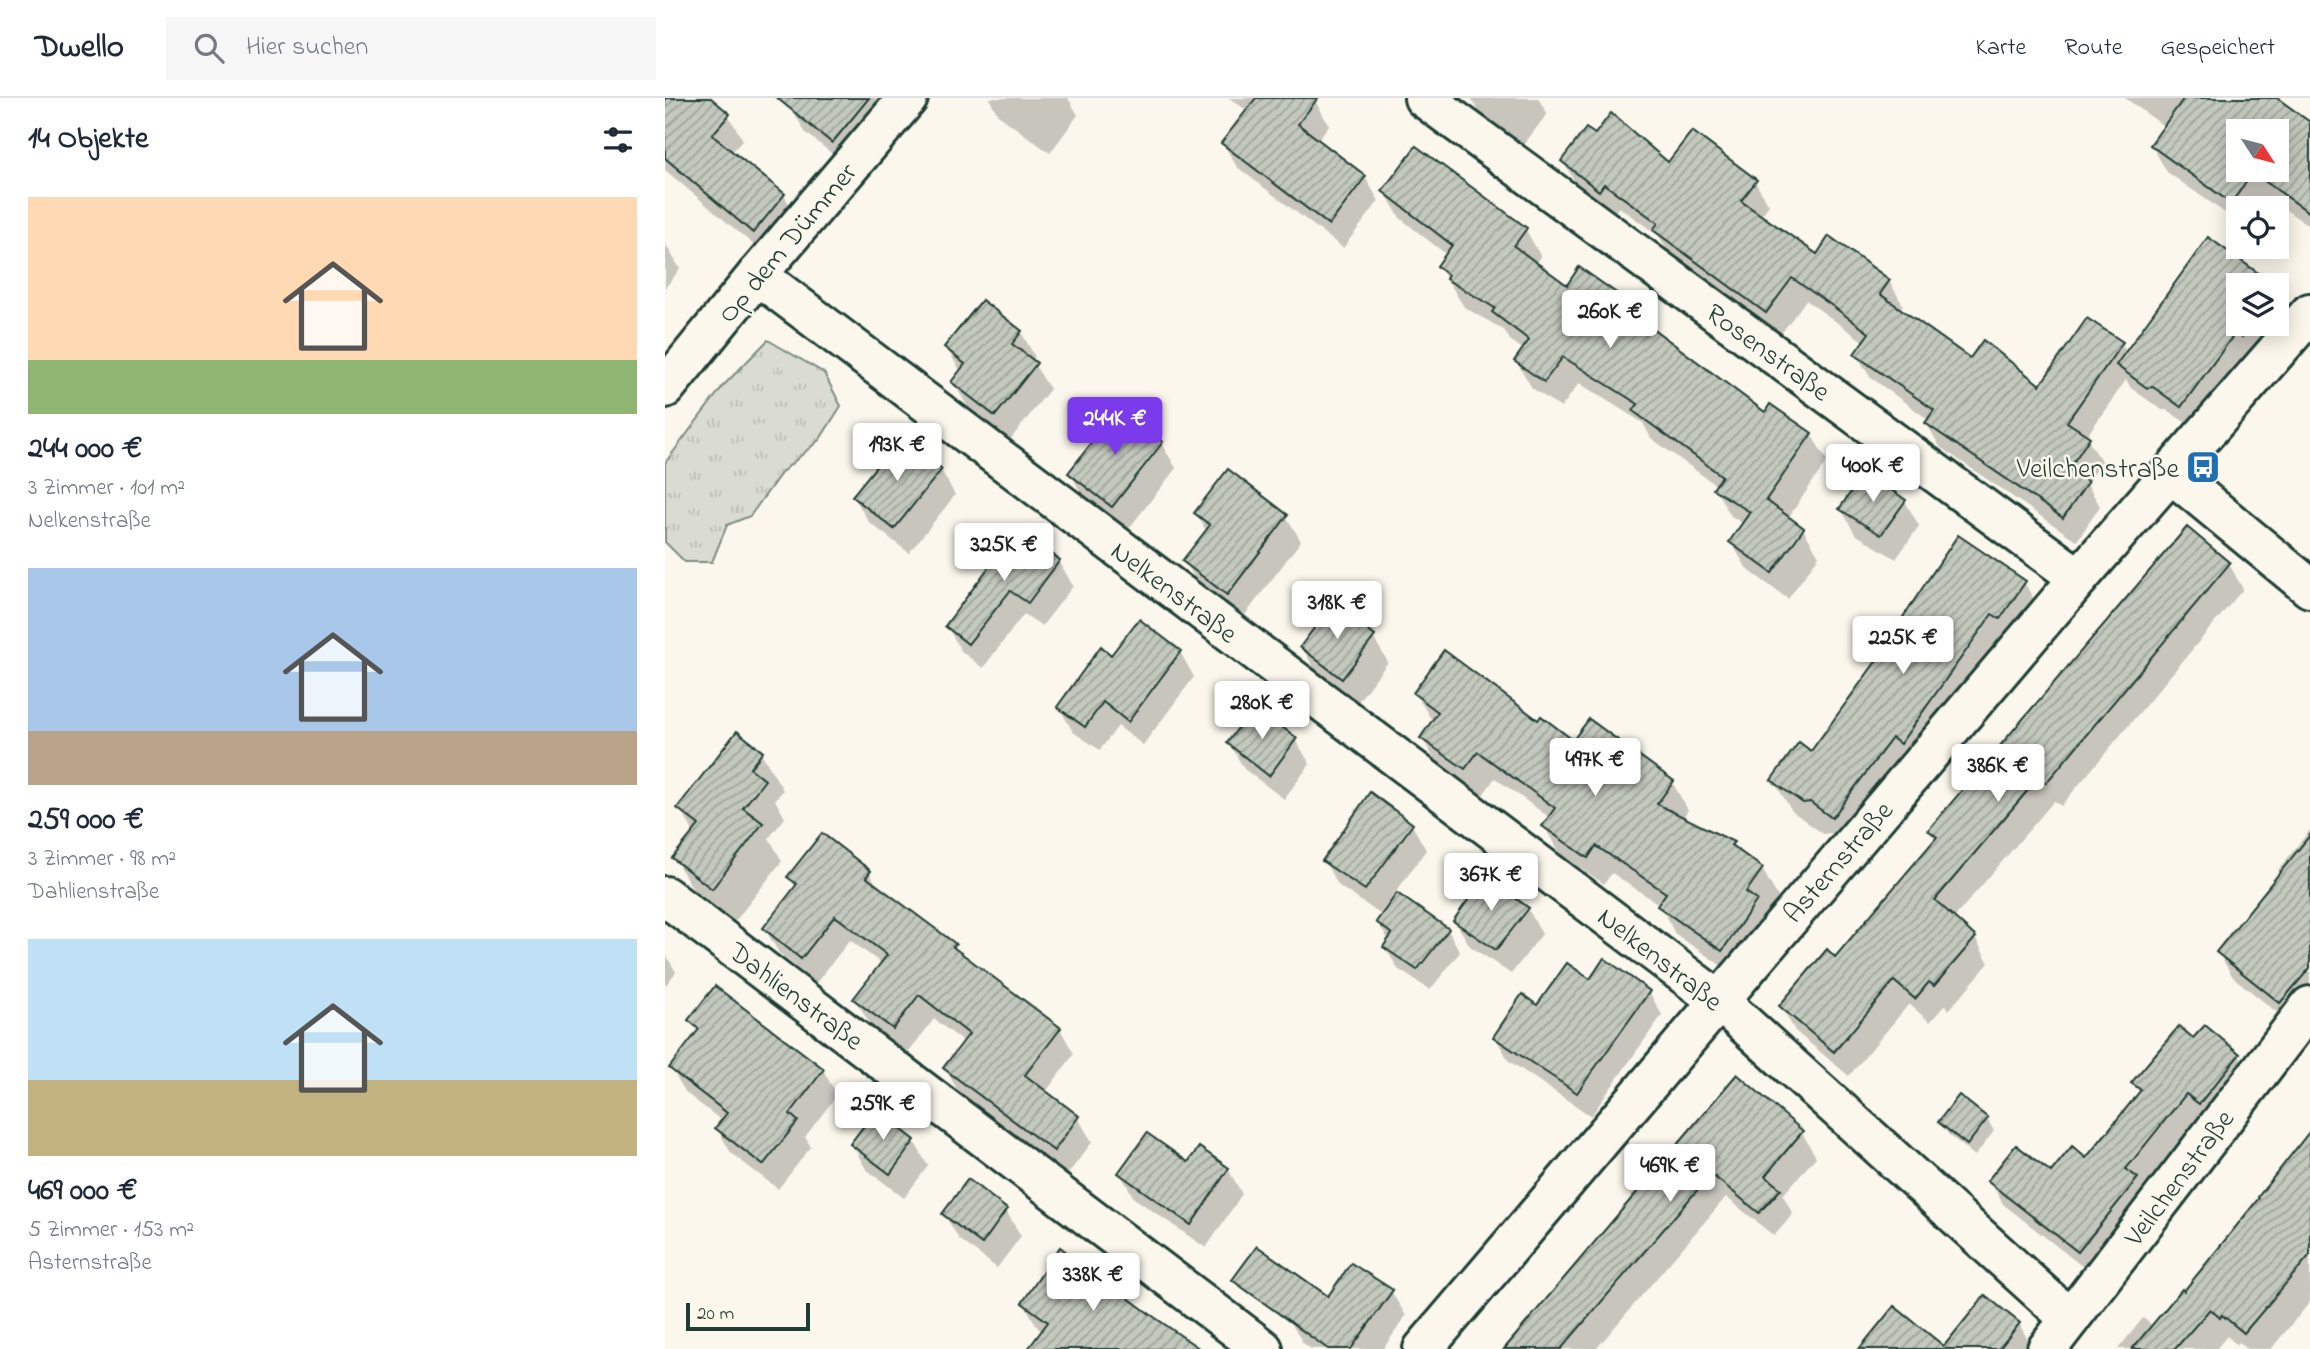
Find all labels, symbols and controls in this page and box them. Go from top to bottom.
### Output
search box [166,17,656,80]
text: Dwello [35,24,124,72]
icon: search [190,29,228,67]
text: Hier suchen [246,29,368,67]
text: Karte [1975,31,2026,66]
text: Route [2064,31,2123,66]
text: Gespeichert [2161,31,2275,66]
text: 14 Objekte [28,118,148,162]
north arrow [2226,119,2289,182]
map controls [2226,119,2289,336]
icon: filters [599,121,637,159]
street label: Op dem Dümmer [709,155,868,334]
button: locate [2226,196,2289,259]
icon: home [270,243,396,369]
button: layers [2226,273,2289,336]
pin: 260K € [1553,290,1667,350]
street label: Rosenstraße [1696,295,1838,413]
text: 260K € [1578,296,1642,329]
pin: 244K € [1058,398,1172,457]
text: 244K € [1083,403,1147,436]
pin: 193K € [840,424,954,483]
text: 244 000 € [28,428,142,472]
text: 193K € [869,429,925,462]
pin: 400K € [1816,444,1930,504]
bus stop icon: Veilchenstraße [2184,448,2222,486]
text: 400K € [1842,450,1904,483]
place label: Veilchenstraße [2016,450,2179,491]
text: 3 Zimmer · 101 m² [28,472,185,505]
text: Nelkenstraße [28,505,151,538]
pin: 325K € [947,524,1061,583]
text: 325K € [970,529,1038,562]
street label: Nelkenstraße [1101,532,1245,655]
pin: 318K € [1280,582,1394,641]
text: 318K € [1308,587,1366,620]
icon: home [270,614,396,740]
pin: 225K € [1846,616,1960,676]
text: 225K € [1869,622,1937,655]
pin: 280K € [1205,682,1319,741]
text: 280K € [1231,687,1293,720]
pin: 497K € [1538,738,1652,798]
text: 497K € [1566,744,1624,777]
pin: 386K € [1941,744,2055,804]
text: 386K € [1967,750,2029,783]
street label: Asternstraße [1775,793,1905,934]
text: 259 000 € [28,799,144,843]
text: 3 Zimmer · 98 m² [28,843,176,876]
pin: 367K € [1434,854,1548,913]
text: 367K € [1460,859,1522,892]
text: Dahlienstraße [28,876,159,909]
street label: Nelkenstraße [1587,899,1731,1023]
street label: Dahlienstraße [718,933,871,1062]
icon: home [270,985,396,1111]
pin: 259K € [826,1082,940,1142]
text: 259K € [851,1088,915,1121]
street label: Veilchenstraße [2115,1102,2246,1257]
pin: 469K € [1613,1144,1727,1204]
text: 469K € [1640,1150,1700,1183]
text: 469 000 € [28,1170,137,1214]
text: 5 Zimmer · 153 m² [28,1214,194,1247]
text: Asternstraße [28,1247,152,1280]
pin: 338K € [1036,1254,1150,1313]
text: 338K € [1063,1259,1123,1292]
scale bar [686,1300,810,1332]
text: 20 m [697,1301,734,1328]

